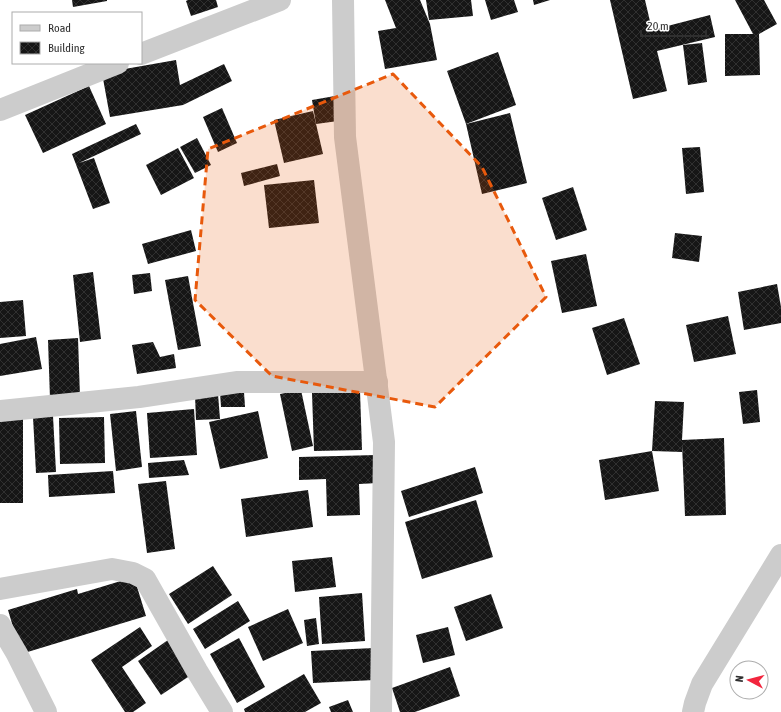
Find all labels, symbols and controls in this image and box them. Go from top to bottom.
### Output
legend [12,12,142,64]
scale bar [641,12,706,38]
text: 20 m [647,19,669,33]
text: Road [48,21,71,35]
text: Building [48,41,86,55]
north arrow [729,660,769,700]
text: N [733,675,745,683]

